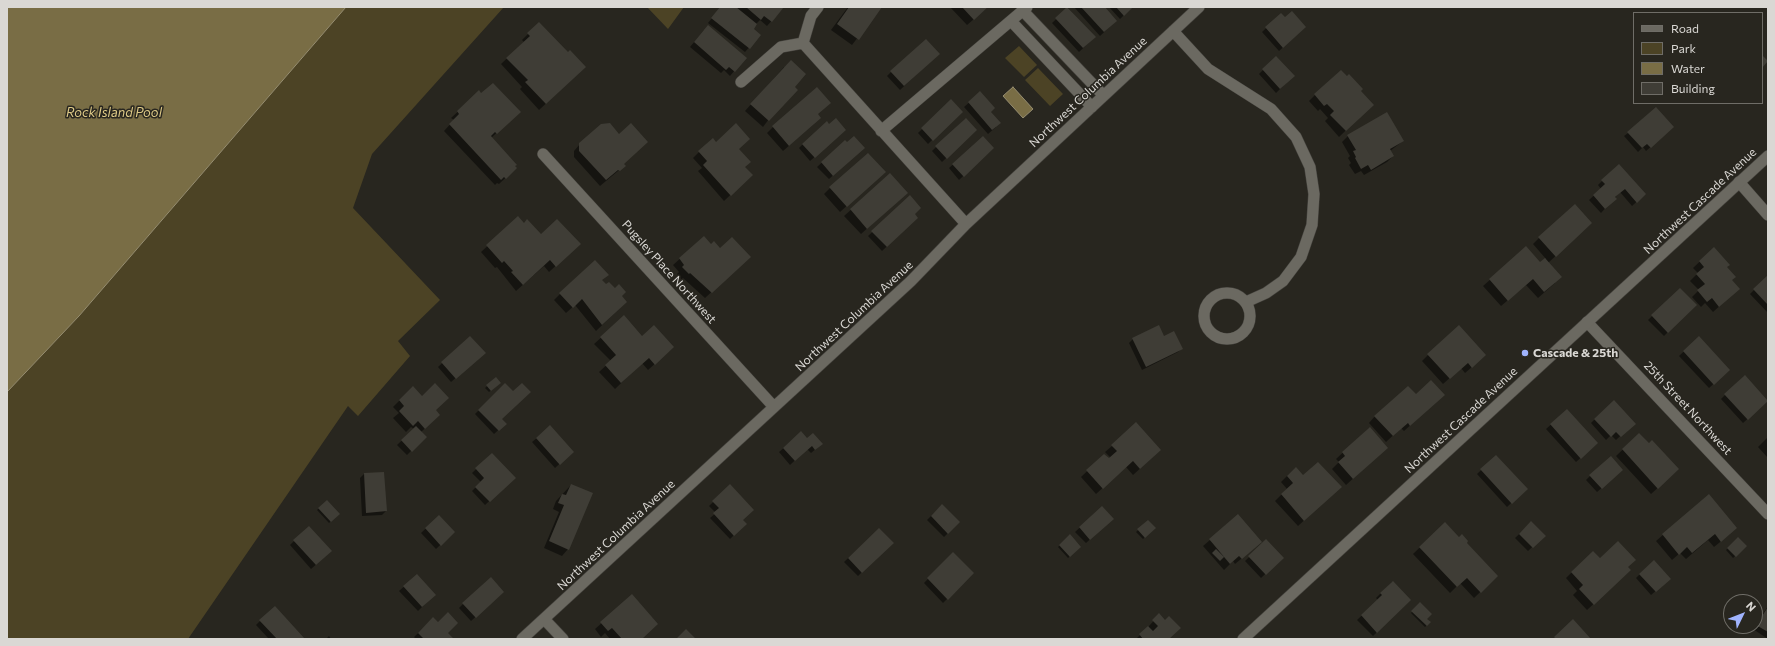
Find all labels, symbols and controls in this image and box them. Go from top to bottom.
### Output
legend [1633,12,1763,104]
text: Road [1671,21,1699,35]
street label: Northwest Columbia Avenue [1026,34,1150,150]
text: Park [1671,41,1696,55]
text: Water [1671,61,1705,75]
text: Building [1671,81,1715,95]
water label: Rock Island Pool [66,105,162,121]
street label: Northwest Cascade Avenue [1641,145,1759,257]
street label: Pugsley Place Northwest [619,217,719,327]
street label: Northwest Columbia Avenue [792,258,916,374]
place label: Cascade & 25th [1533,346,1618,360]
marker: Cascade & 25th [1520,348,1530,358]
street label: 25th Street Northwest [1641,358,1735,458]
street label: Northwest Cascade Avenue [1402,364,1520,476]
street label: Northwest Columbia Avenue [554,477,678,593]
north arrow [1723,594,1763,634]
text: N [1744,599,1759,614]

